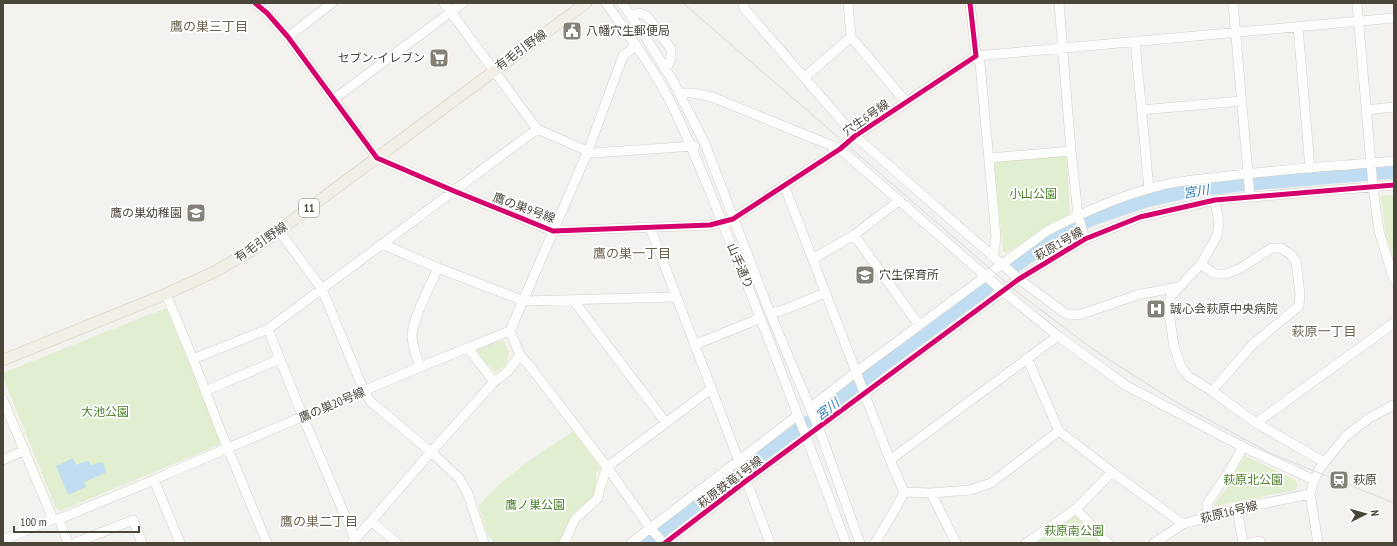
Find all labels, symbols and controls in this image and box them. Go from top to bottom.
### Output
district label: 鷹の巣三丁目 [170,18,248,35]
public building icon: 八幡穴生郵便局 [561,20,583,42]
place label: 八幡穴生郵便局 [586,23,670,38]
street label: 有毛引野線 [492,26,549,73]
supermarket icon: セブン-イレブン [428,47,450,69]
place label: セブン-イレブン [338,50,425,65]
street label: 穴生6号線 [840,96,892,139]
water label: 宮川 [1182,181,1212,202]
park label: 小山公園 [1009,186,1057,201]
street label: 鷹の巣9号線 [491,189,557,226]
road number: 11 [299,199,319,217]
school or university icon: 鷹の巣幼稚園 [185,202,207,224]
place label: 鷹の巣幼稚園 [110,205,182,220]
street label: 有毛引野線 [232,219,290,265]
street label: 萩原1号線 [1032,224,1086,263]
street label: 山手通り [724,241,757,291]
district label: 鷹の巣一丁目 [593,245,671,262]
school or university icon: 穴生保育所 [854,264,876,286]
place label: 穴生保育所 [879,267,939,282]
hospital icon: 誠心会萩原中央病院 [1145,298,1167,320]
place label: 誠心会萩原中央病院 [1170,301,1278,316]
district label: 萩原一丁目 [1291,323,1357,340]
street label: 鷹の巣20号線 [296,384,367,425]
water label: 宮川 [812,394,844,424]
park label: 大池公園 [81,404,129,419]
street label: 萩原鉄竜1号線 [694,452,765,511]
station icon: 萩原 [1328,469,1350,491]
park label: 萩原北公園 [1223,472,1283,487]
place label: 萩原 [1353,472,1377,487]
north arrow [1345,494,1385,534]
park label: 鷹ノ巣公園 [505,497,565,512]
street label: 萩原16号線 [1199,497,1259,526]
scale bar [14,508,139,534]
text: N [1368,509,1382,517]
district label: 鷹の巣二丁目 [280,513,358,530]
text: 100 m [20,514,47,529]
park label: 萩原南公園 [1044,523,1104,538]

